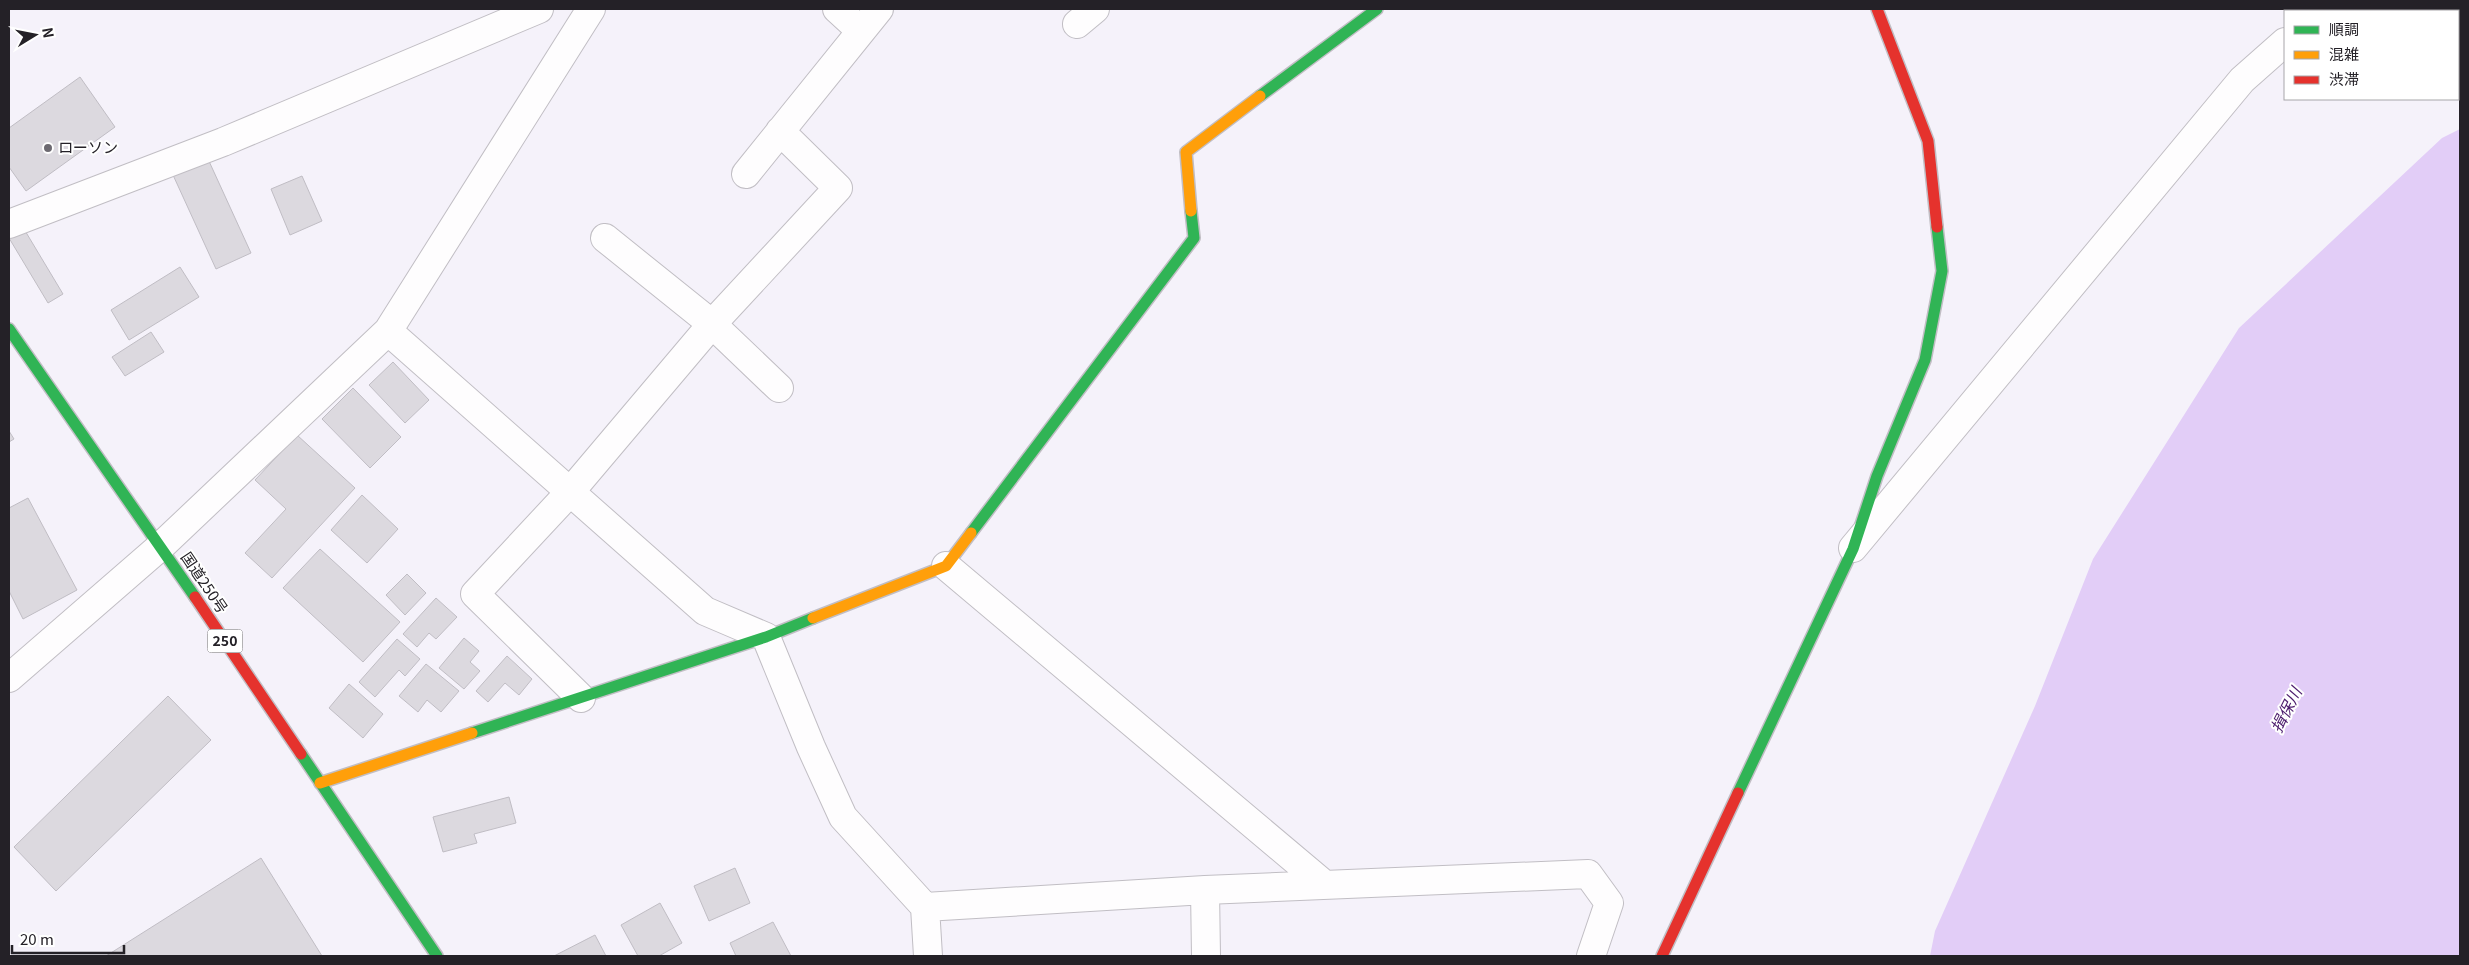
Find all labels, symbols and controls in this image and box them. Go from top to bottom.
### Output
north arrow [10,10,60,60]
legend [2284,10,2459,100]
text: 順調 [2329,18,2359,39]
text: N [38,26,60,39]
text: 混雑 [2329,43,2359,64]
text: 渋滞 [2329,68,2359,89]
place label: ローソン [58,136,118,157]
marker: ローソン [42,142,54,154]
street label: 国道250号 [177,547,234,617]
road number: 250 [208,630,242,652]
water label: 揖保川 [2264,681,2308,736]
scale bar [12,922,125,954]
text: 20 m [20,928,54,949]

